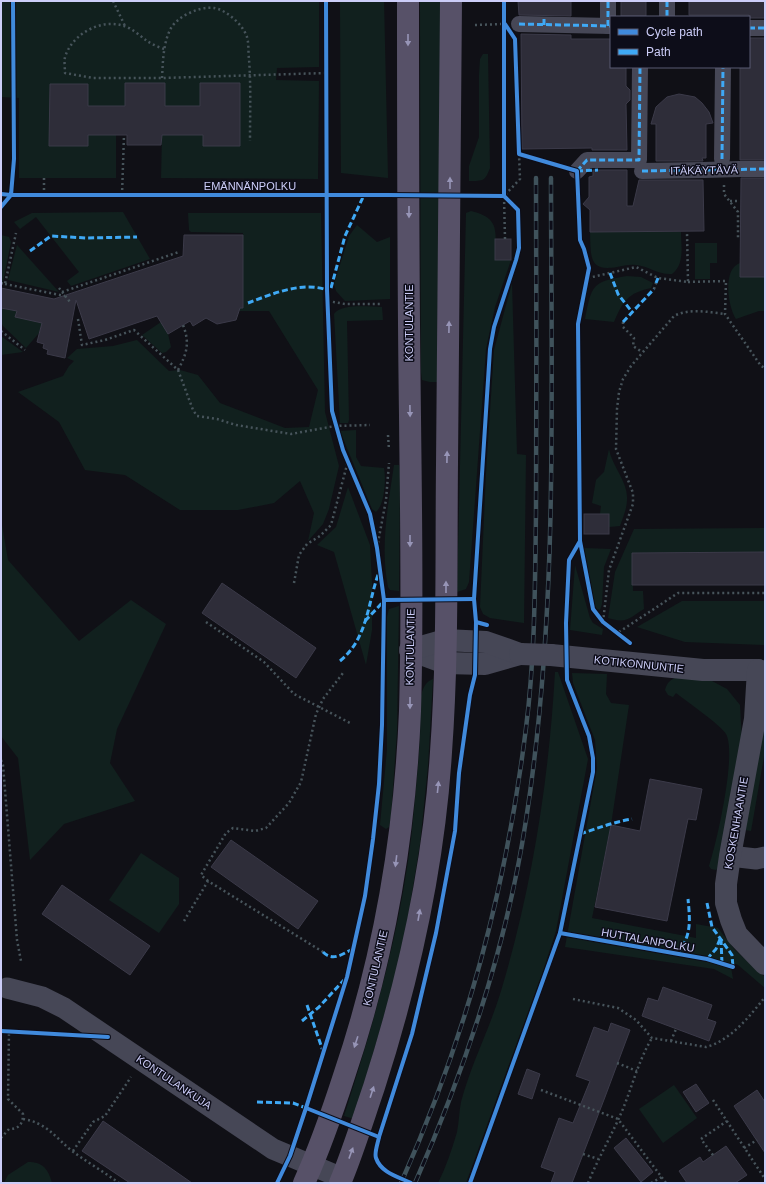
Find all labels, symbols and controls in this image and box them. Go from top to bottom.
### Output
legend [610,16,750,68]
text: Cycle path [646,25,703,39]
one-way arrow [405,34,411,47]
text: Path [646,45,671,59]
street label: ITÄKÄYTÄVÄ [670,163,739,177]
one-way arrow [447,176,453,189]
street label: EMÄNNÄNPOLKU [204,180,296,192]
one-way arrow [405,206,412,218]
street label: KONTULANTIE [403,284,415,362]
one-way arrow [445,321,452,333]
one-way arrow [407,405,413,418]
one-way arrow [444,450,450,463]
one-way arrow [407,535,413,548]
one-way arrow [443,580,449,593]
street label: KONTULANTIE [403,608,417,686]
street label: KOTIKONNUNTIE [593,653,685,675]
one-way arrow [407,697,413,710]
street label: KOSKENHAANTIE [722,776,750,870]
one-way arrow [435,781,441,793]
one-way arrow [393,855,399,867]
one-way arrow [417,909,423,922]
street label: HUTTALANPOLKU [600,926,696,954]
street label: KONTULANTIE [360,929,390,1007]
one-way arrow [353,1036,359,1048]
street label: KONTULANKUJA [134,1052,214,1112]
one-way arrow [369,1085,375,1097]
one-way arrow [348,1147,354,1159]

